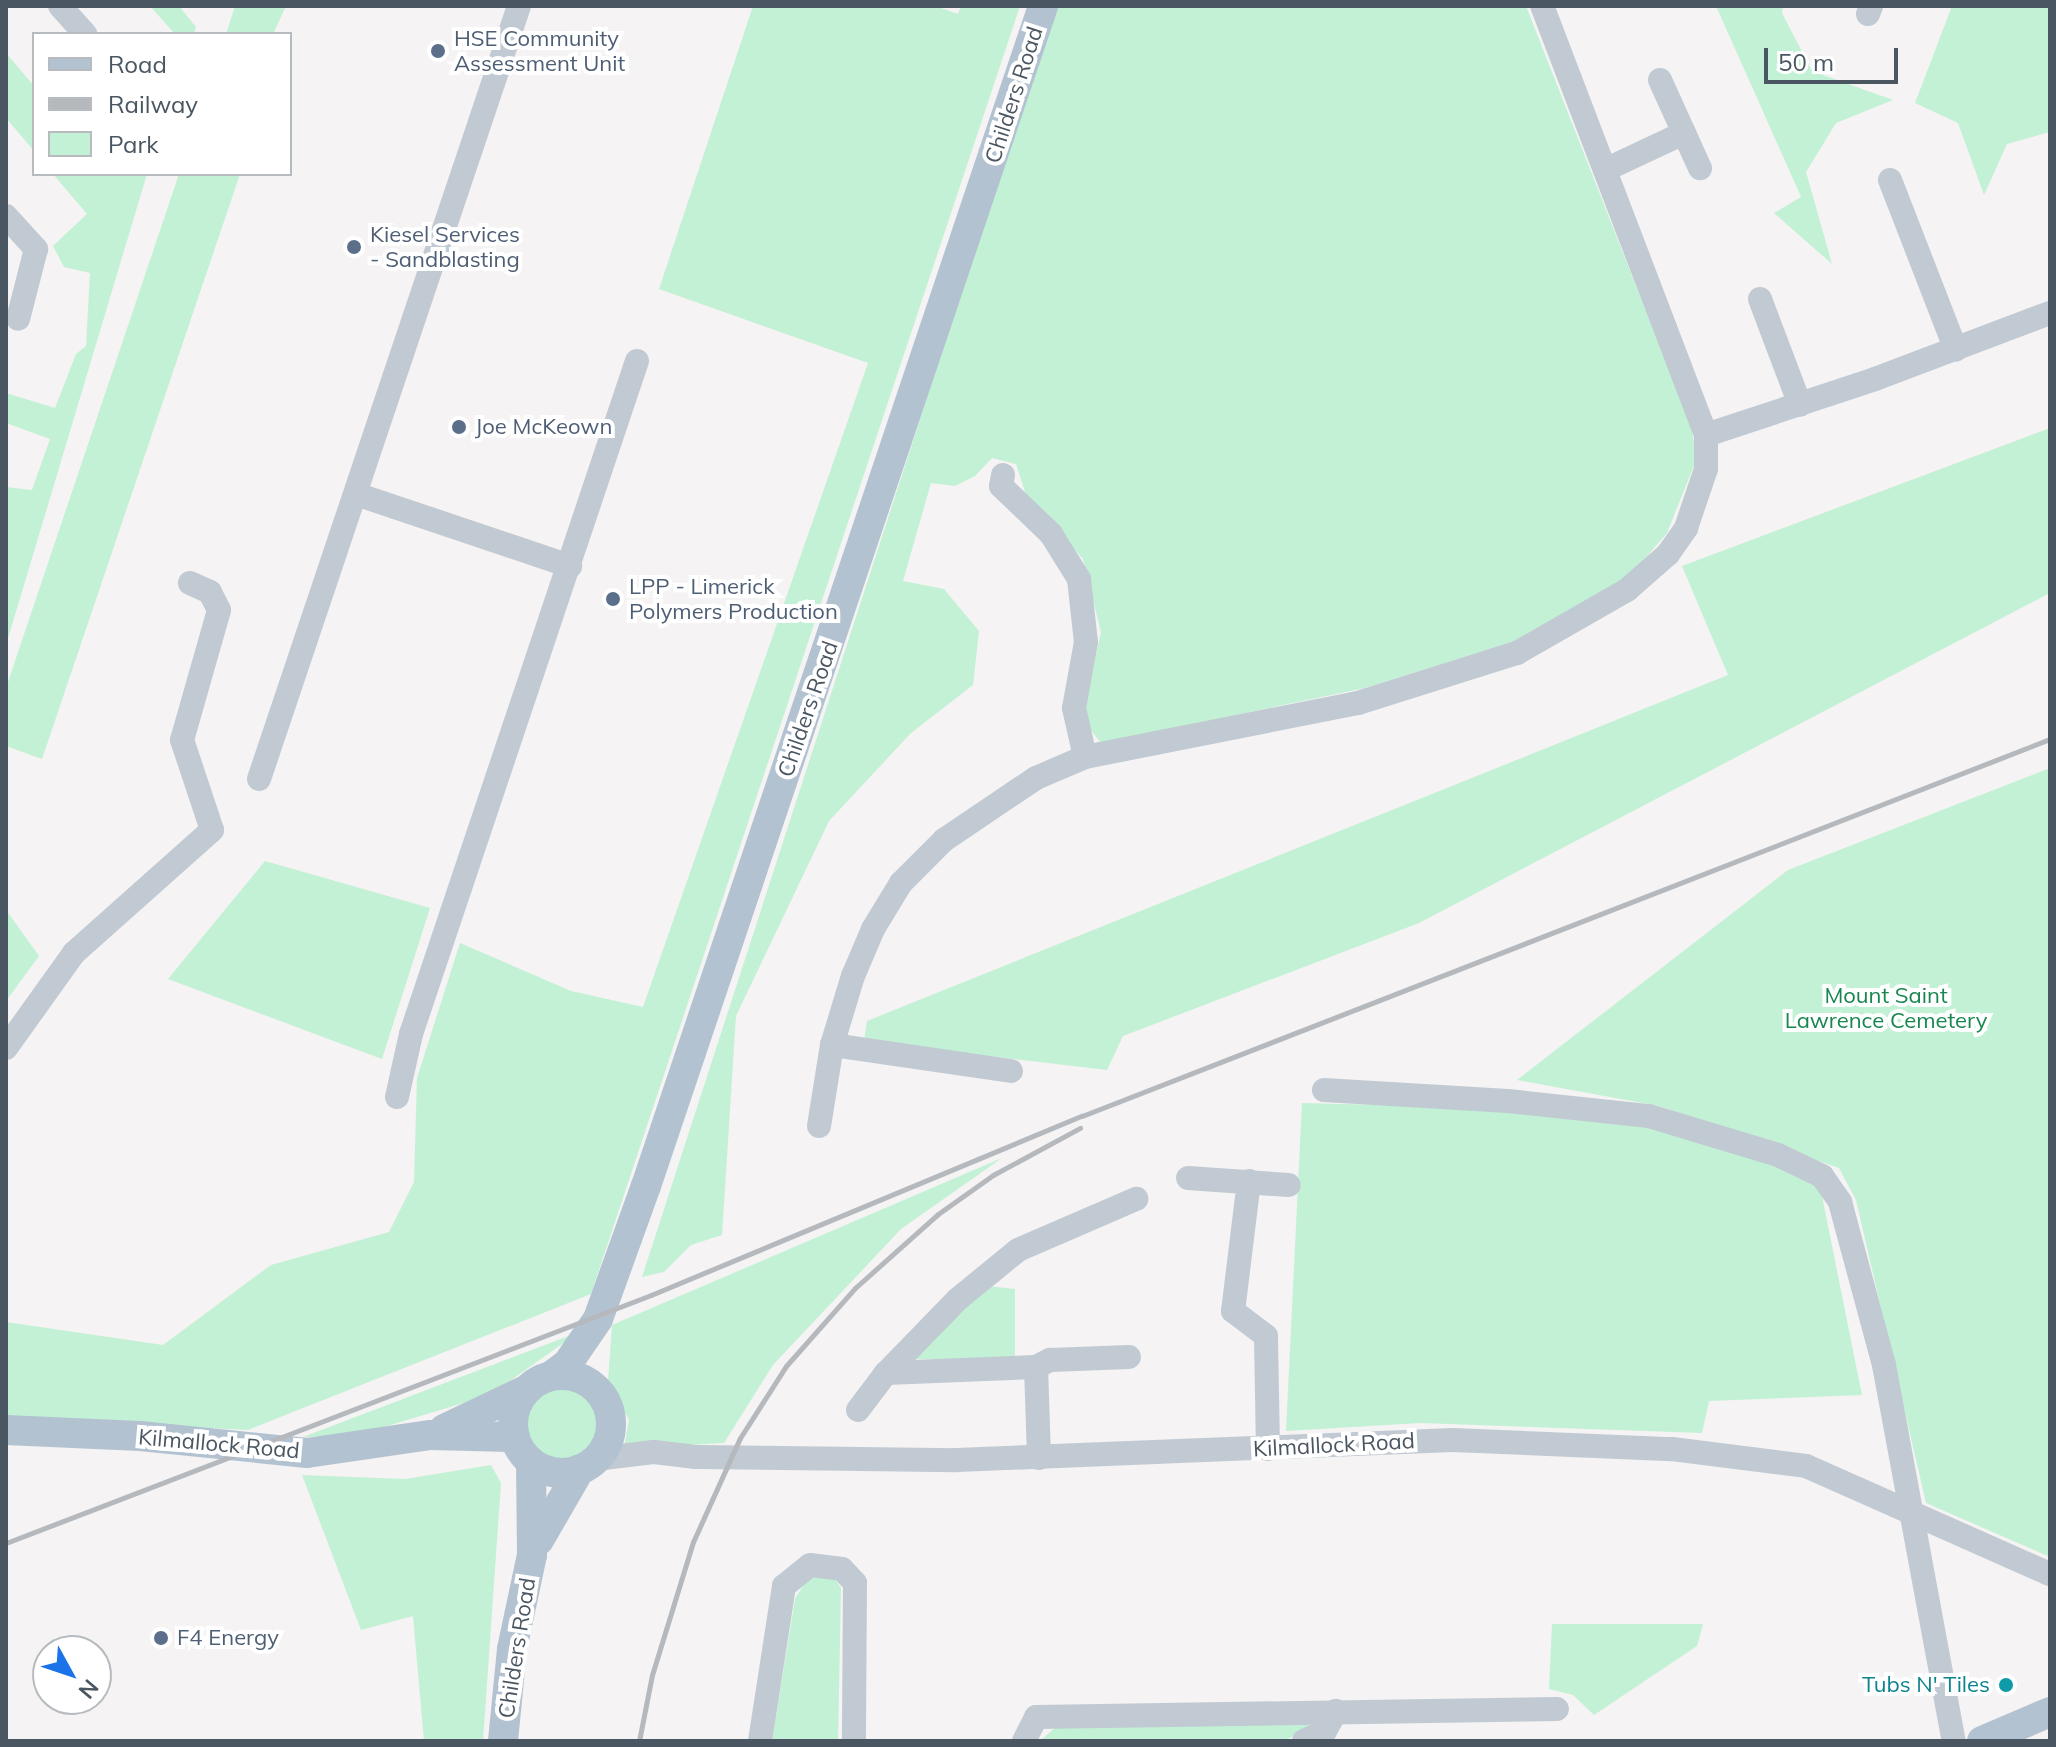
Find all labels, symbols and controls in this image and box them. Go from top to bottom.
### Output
street label: Childers Road [979,23,1049,167]
place label: HSE Community Assessment Unit [454,25,625,76]
legend [32,32,292,176]
scale bar [1768,32,1902,82]
marker: HSE Community Assessment Unit [429,42,447,60]
text: 50 m [1778,47,1834,77]
text: Road [108,49,167,79]
text: Railway [108,89,198,119]
text: Park [108,129,159,159]
place label: Kiesel Services - Sandblasting [370,221,520,272]
marker: Kiesel Services - Sandblasting [345,238,363,256]
place label: Joe McKeown [475,414,612,440]
marker: Joe McKeown [450,418,468,436]
place label: LPP - Limerick Polymers Production [629,573,838,624]
marker: LPP - Limerick Polymers Production [604,590,622,608]
street label: Childers Road [772,638,844,780]
park label: Mount Saint Lawrence Cemetery [1785,982,1987,1034]
street label: Kilmallock Road [137,1424,301,1464]
street label: Kilmallock Road [1252,1428,1416,1462]
street label: Childers Road [493,1576,541,1720]
place label: F4 Energy [177,1625,279,1651]
marker: F4 Energy [152,1629,170,1647]
north arrow [32,1635,112,1715]
place label: Tubs N' Tiles [1862,1672,1990,1698]
text: N [73,1674,105,1705]
marker: Tubs N' Tiles [1997,1676,2015,1694]

